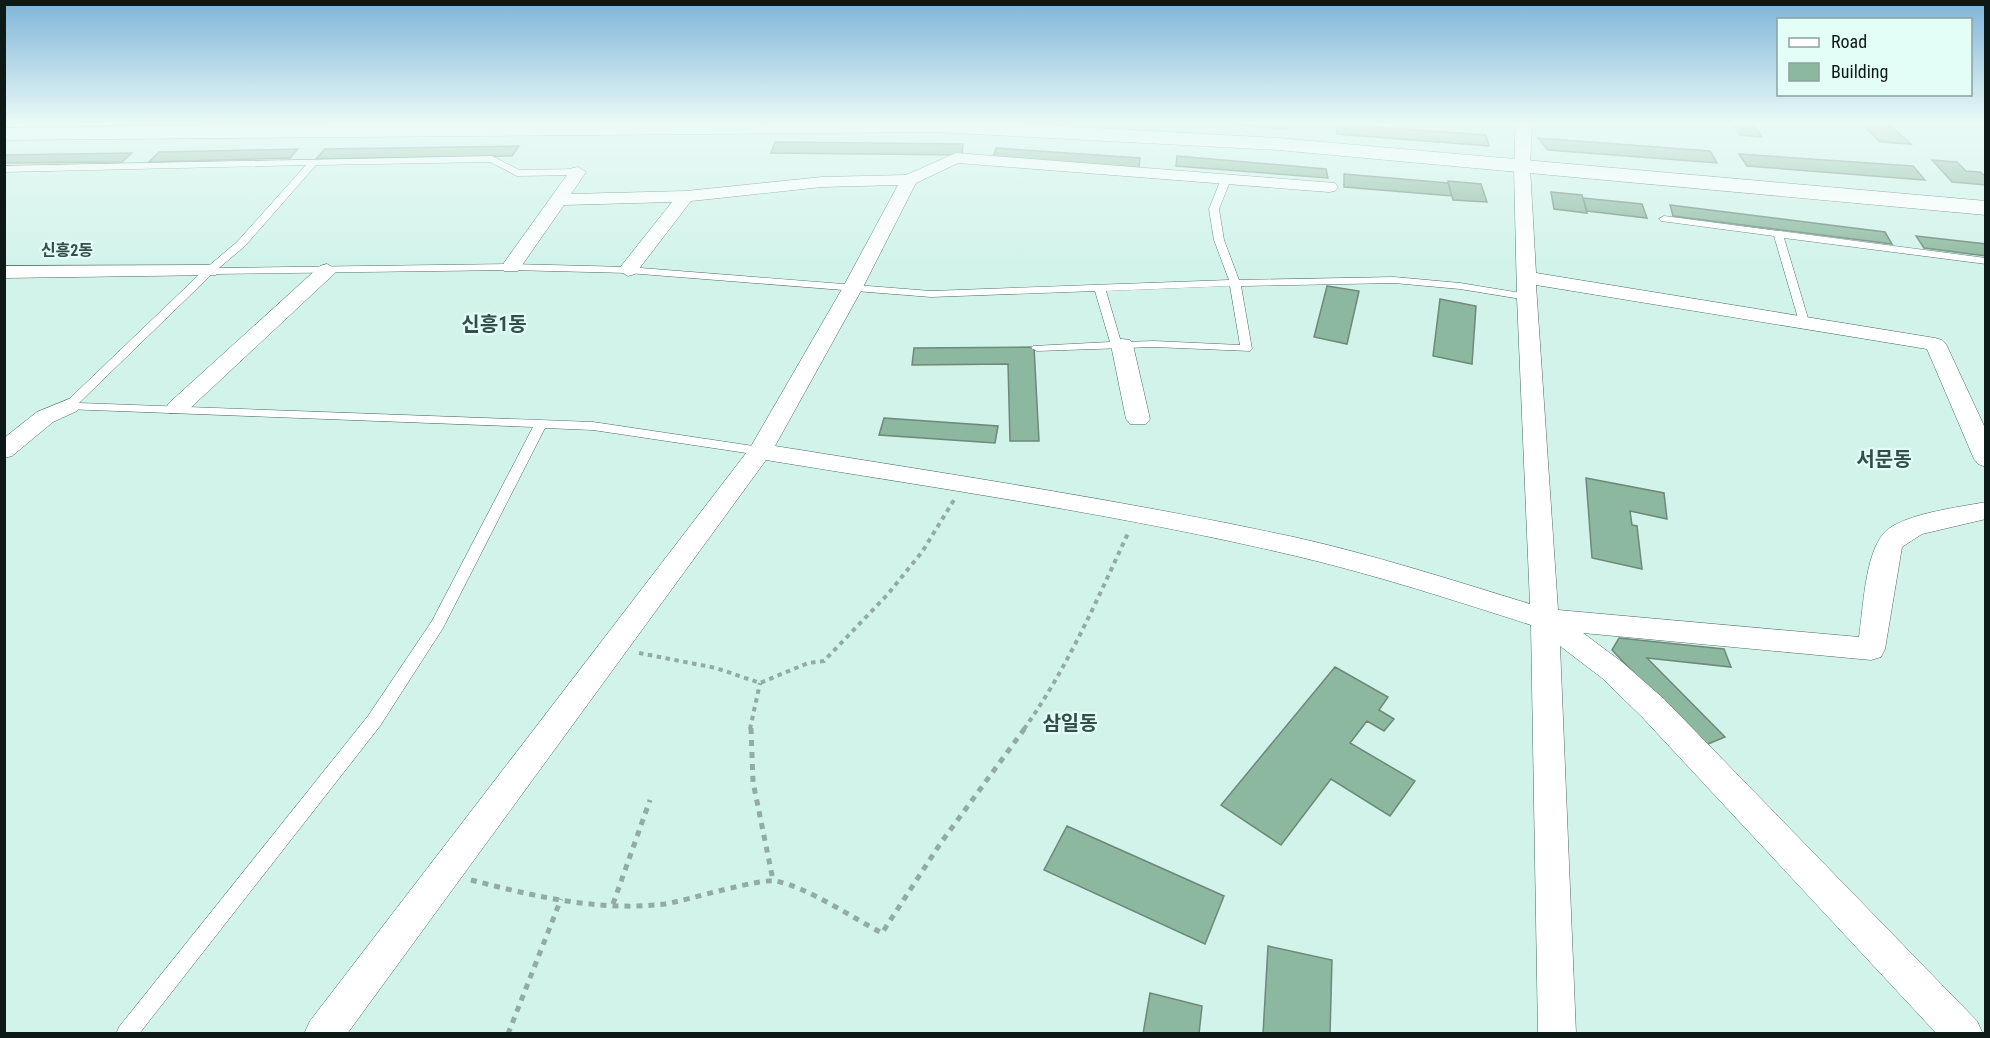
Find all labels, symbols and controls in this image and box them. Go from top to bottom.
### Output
legend [1777,18,1972,96]
text: Road [1831,31,1867,52]
text: Building [1831,61,1888,82]
district label: 신흥2동 [41,241,93,260]
district label: 신흥1동 [461,312,527,336]
district label: 서문동 [1856,447,1912,471]
district label: 삼일동 [1042,711,1098,735]

